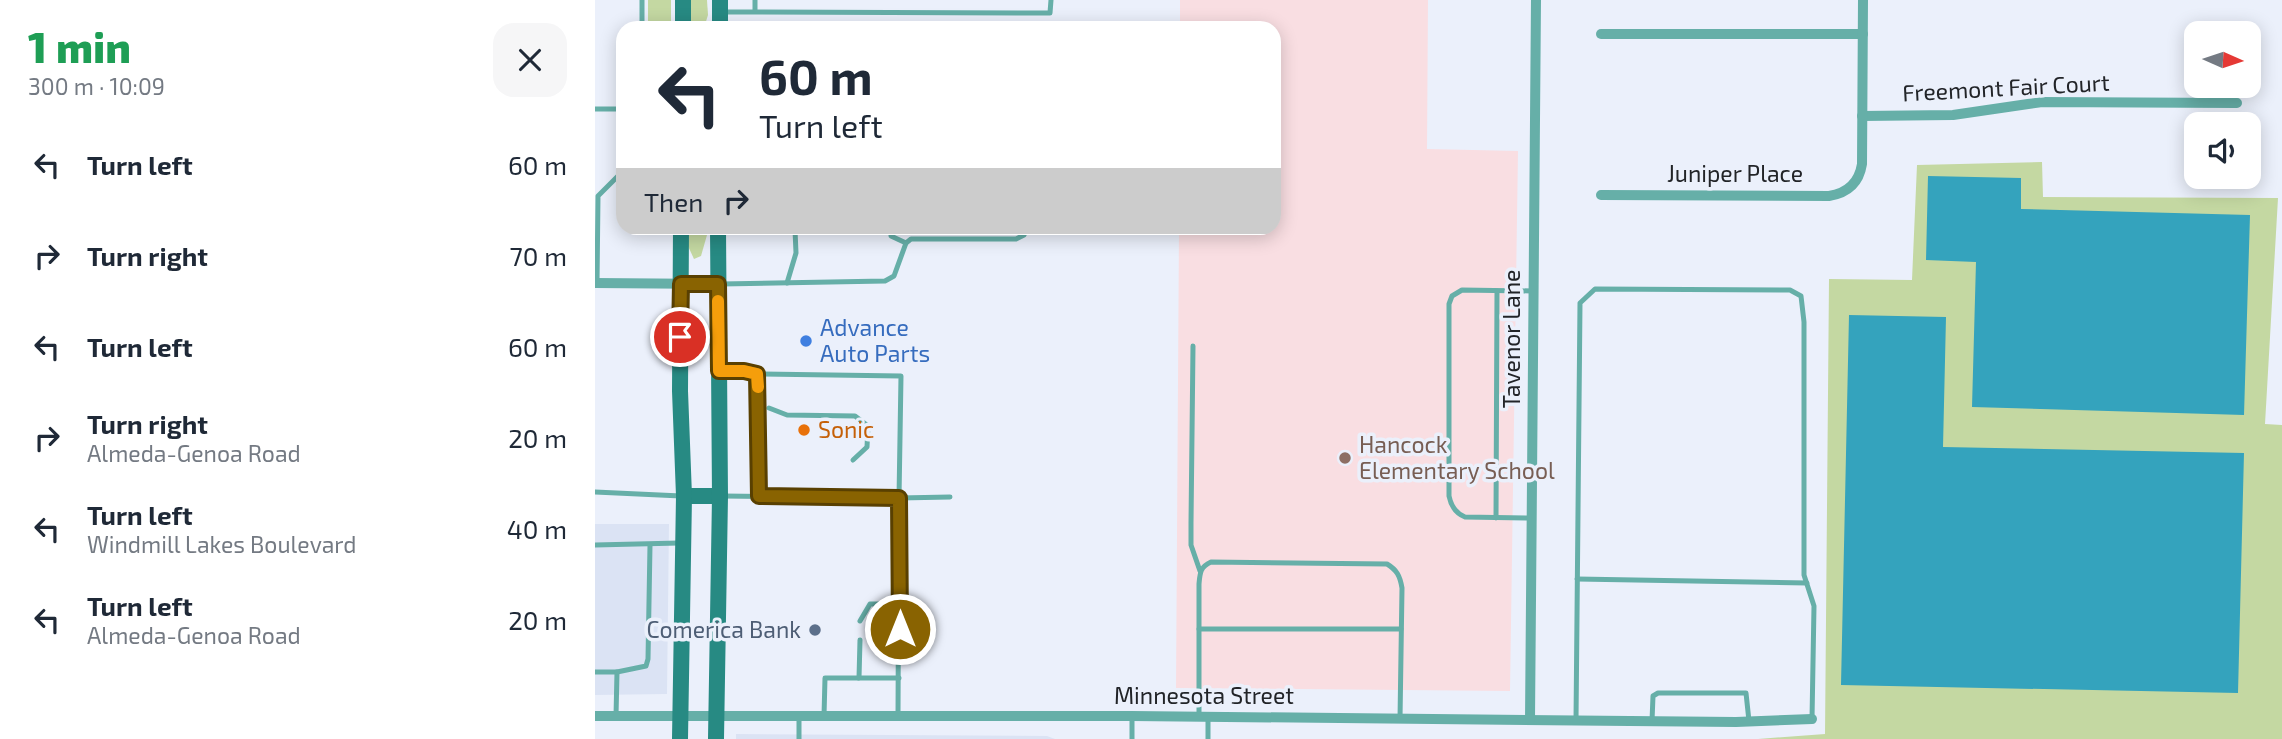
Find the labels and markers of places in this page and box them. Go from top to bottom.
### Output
pin [650,307,710,367]
place label: Advance Auto Parts [820,313,930,367]
marker: Advance Auto Parts [798,333,814,349]
place label: Sonic [818,415,874,443]
marker: Sonic [796,422,812,438]
place label: Hancock Elementary School [1359,430,1555,484]
marker: Hancock Elementary School [1337,450,1353,466]
place label: Comerica Bank [646,615,801,643]
marker: Comerica Bank [807,622,823,638]

